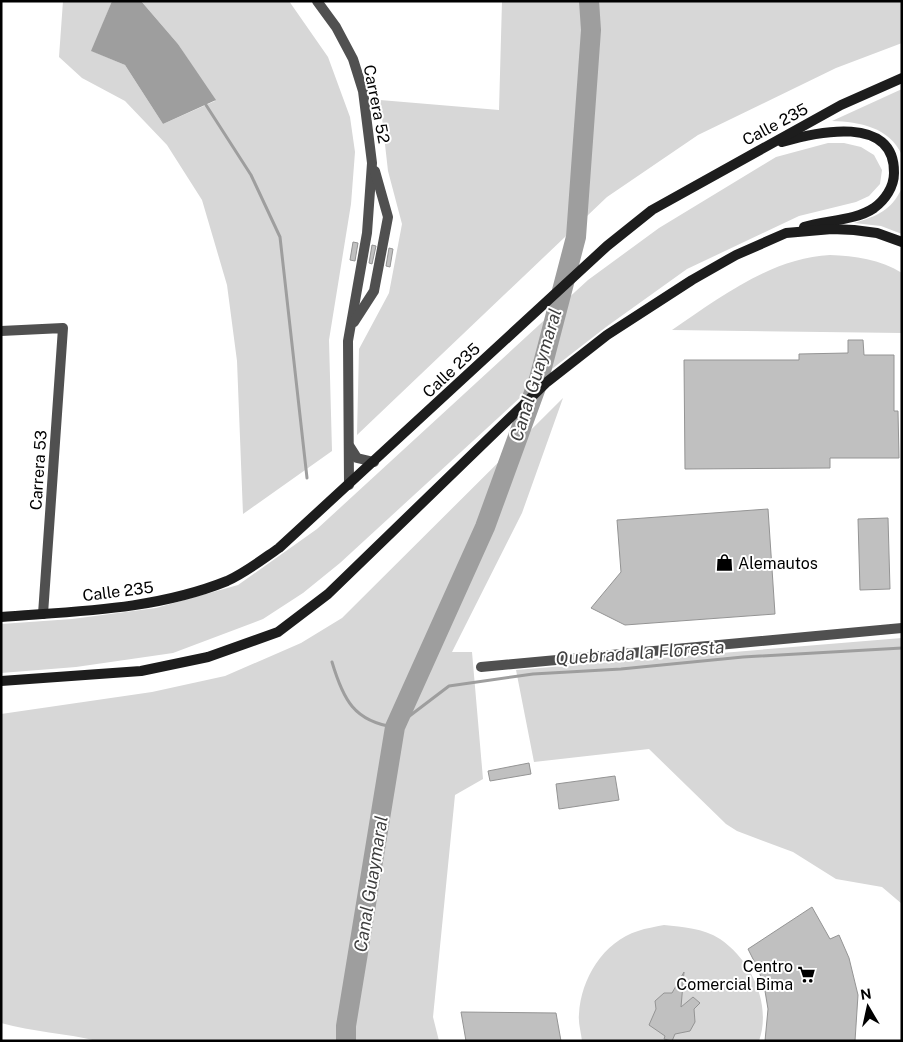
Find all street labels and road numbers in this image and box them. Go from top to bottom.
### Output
street label: Carrera 52 [360,63,393,145]
street label: Calle 235 [739,99,811,150]
street label: Calle 235 [419,339,484,402]
street label: Carrera 53 [26,429,51,511]
street label: Calle 235 [81,578,155,605]

